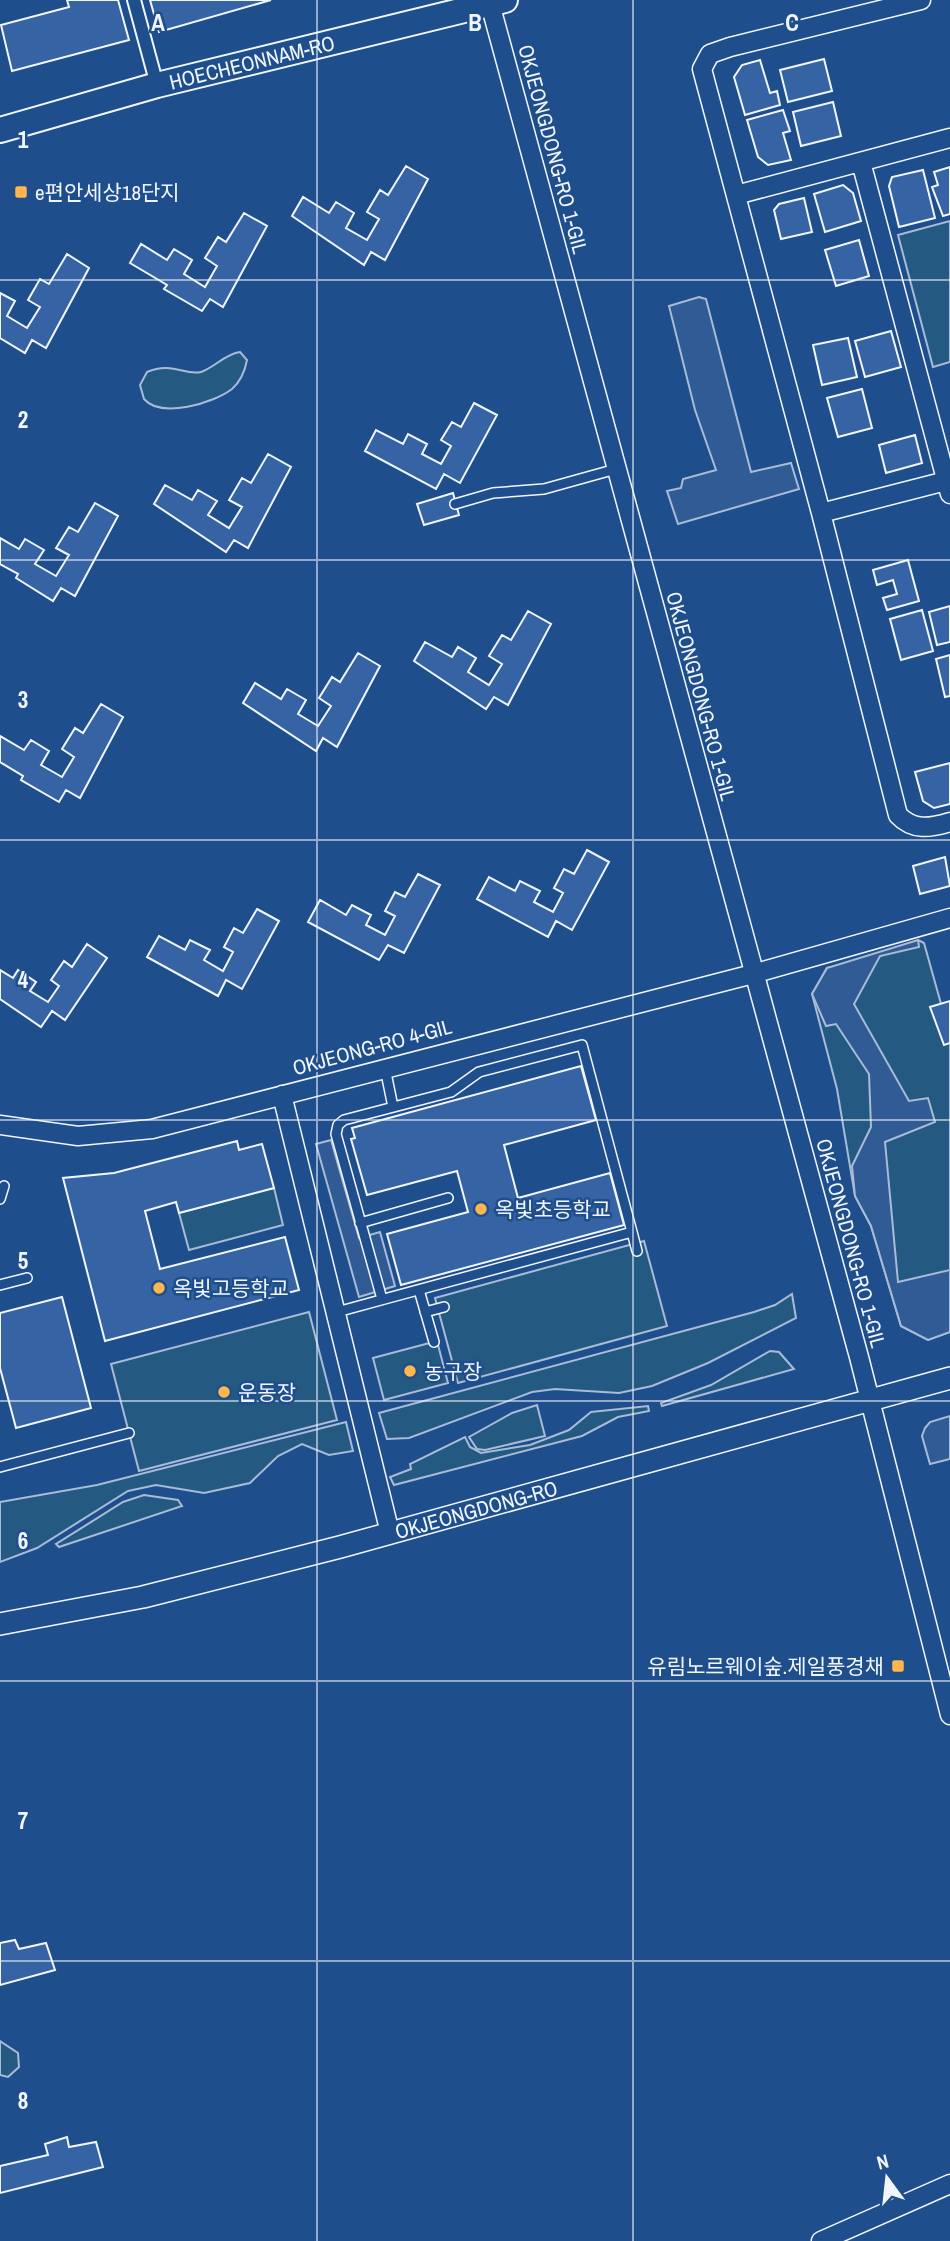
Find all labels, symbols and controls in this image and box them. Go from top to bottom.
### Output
text: A [151,7,165,38]
text: B [468,7,482,38]
text: C [785,7,799,38]
street label: HOECHEONNAM-RO [166,28,338,96]
street label: OKJEONGDONG-RO 1-GIL [511,41,595,257]
text: 1 [18,124,29,155]
place label: e편안세상18단지 [35,178,180,207]
marker: e편안세상18단지 [13,184,29,200]
text: 2 [18,404,28,435]
street label: OKJEONGDONG-RO 1-GIL [659,588,743,804]
text: 3 [18,684,28,715]
text: 4 [18,964,29,995]
street label: OKJEONG-RO 4-GIL [289,1012,455,1082]
street label: OKJEONGDONG-RO 1-GIL [809,1135,893,1351]
place label: 옥빛초등학교 [495,1195,611,1224]
marker: 옥빛초등학교 [473,1201,489,1217]
text: 5 [18,1245,28,1276]
place label: 옥빛고등학교 [173,1274,289,1303]
marker: 옥빛고등학교 [151,1280,167,1296]
place label: 농구장 [424,1357,482,1386]
marker: 농구장 [402,1363,418,1379]
place label: 운동장 [238,1378,296,1407]
marker: 운동장 [216,1384,232,1400]
street label: OKJEONGDONG-RO [391,1473,561,1546]
text: 6 [18,1525,28,1556]
place label: 유림노르웨이숲.제일풍경채 [647,1652,884,1681]
marker: 유림노르웨이숲.제일풍경채 [890,1658,906,1674]
text: 7 [18,1805,28,1836]
text: 8 [18,2085,28,2116]
north arrow [852,2143,922,2213]
text: N [874,2148,891,2176]

